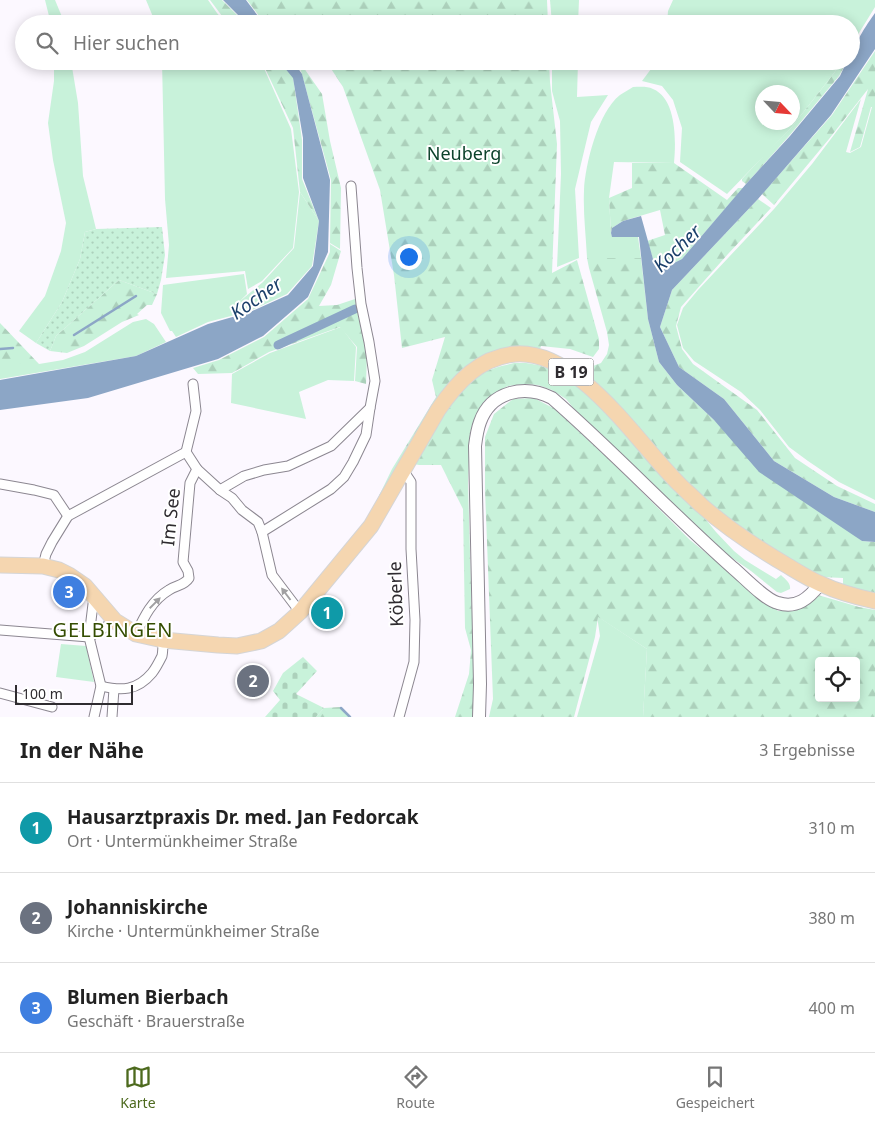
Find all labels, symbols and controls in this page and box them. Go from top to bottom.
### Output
search box [15,15,860,70]
icon: search [33,29,61,57]
text: Hier suchen [73,30,180,56]
north arrow [755,85,800,130]
park label: Neuberg [427,141,501,165]
water label: Kocher [647,217,708,278]
your location [396,244,422,270]
water label: Kocher [225,270,288,325]
road number: B 19 [548,358,594,386]
street label: Im See [155,487,185,547]
street label: Köberle [382,561,408,627]
pin: 3 [53,573,85,611]
one-way arrow [280,588,291,601]
pin: 1 [311,594,343,632]
one-way arrow [149,597,161,609]
district label: GELBINGEN [52,616,174,643]
map controls [815,657,860,702]
button: locate [815,657,860,702]
pin: 2 [237,662,269,700]
scale bar [15,682,132,705]
text: 100 m [22,684,63,703]
text: In der Nähe [20,736,144,764]
text: 3 Ergebnisse [759,739,855,761]
text: Hausarztpraxis Dr. med. Jan Fedorcak [67,804,418,830]
text: 1 [31,817,41,839]
text: 310 m [808,817,855,839]
text: Ort · Untermünkheimer Straße [67,830,298,852]
text: Johanniskirche [67,894,208,920]
text: 2 [31,907,41,929]
text: 380 m [808,907,855,929]
text: Kirche · Untermünkheimer Straße [67,920,320,942]
text: Blumen Bierbach [67,984,229,1010]
text: 3 [31,997,41,1019]
text: 400 m [808,997,855,1019]
text: Geschäft · Brauerstraße [67,1010,245,1032]
tab: Karte [120,1063,156,1112]
tab: Route [396,1063,435,1112]
tab: Gespeichert [676,1063,755,1112]

